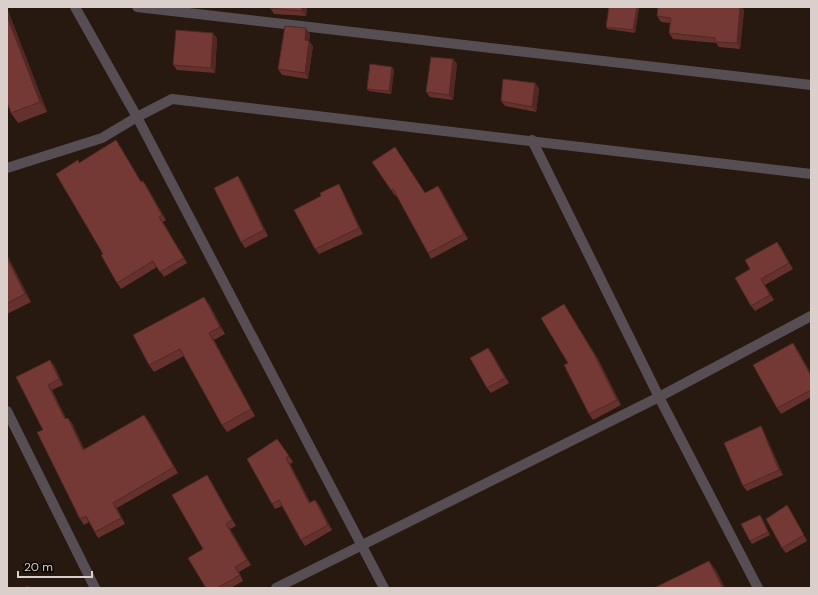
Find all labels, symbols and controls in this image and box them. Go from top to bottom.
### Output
scale bar [18,553,92,579]
text: 20 m [24,559,53,575]

